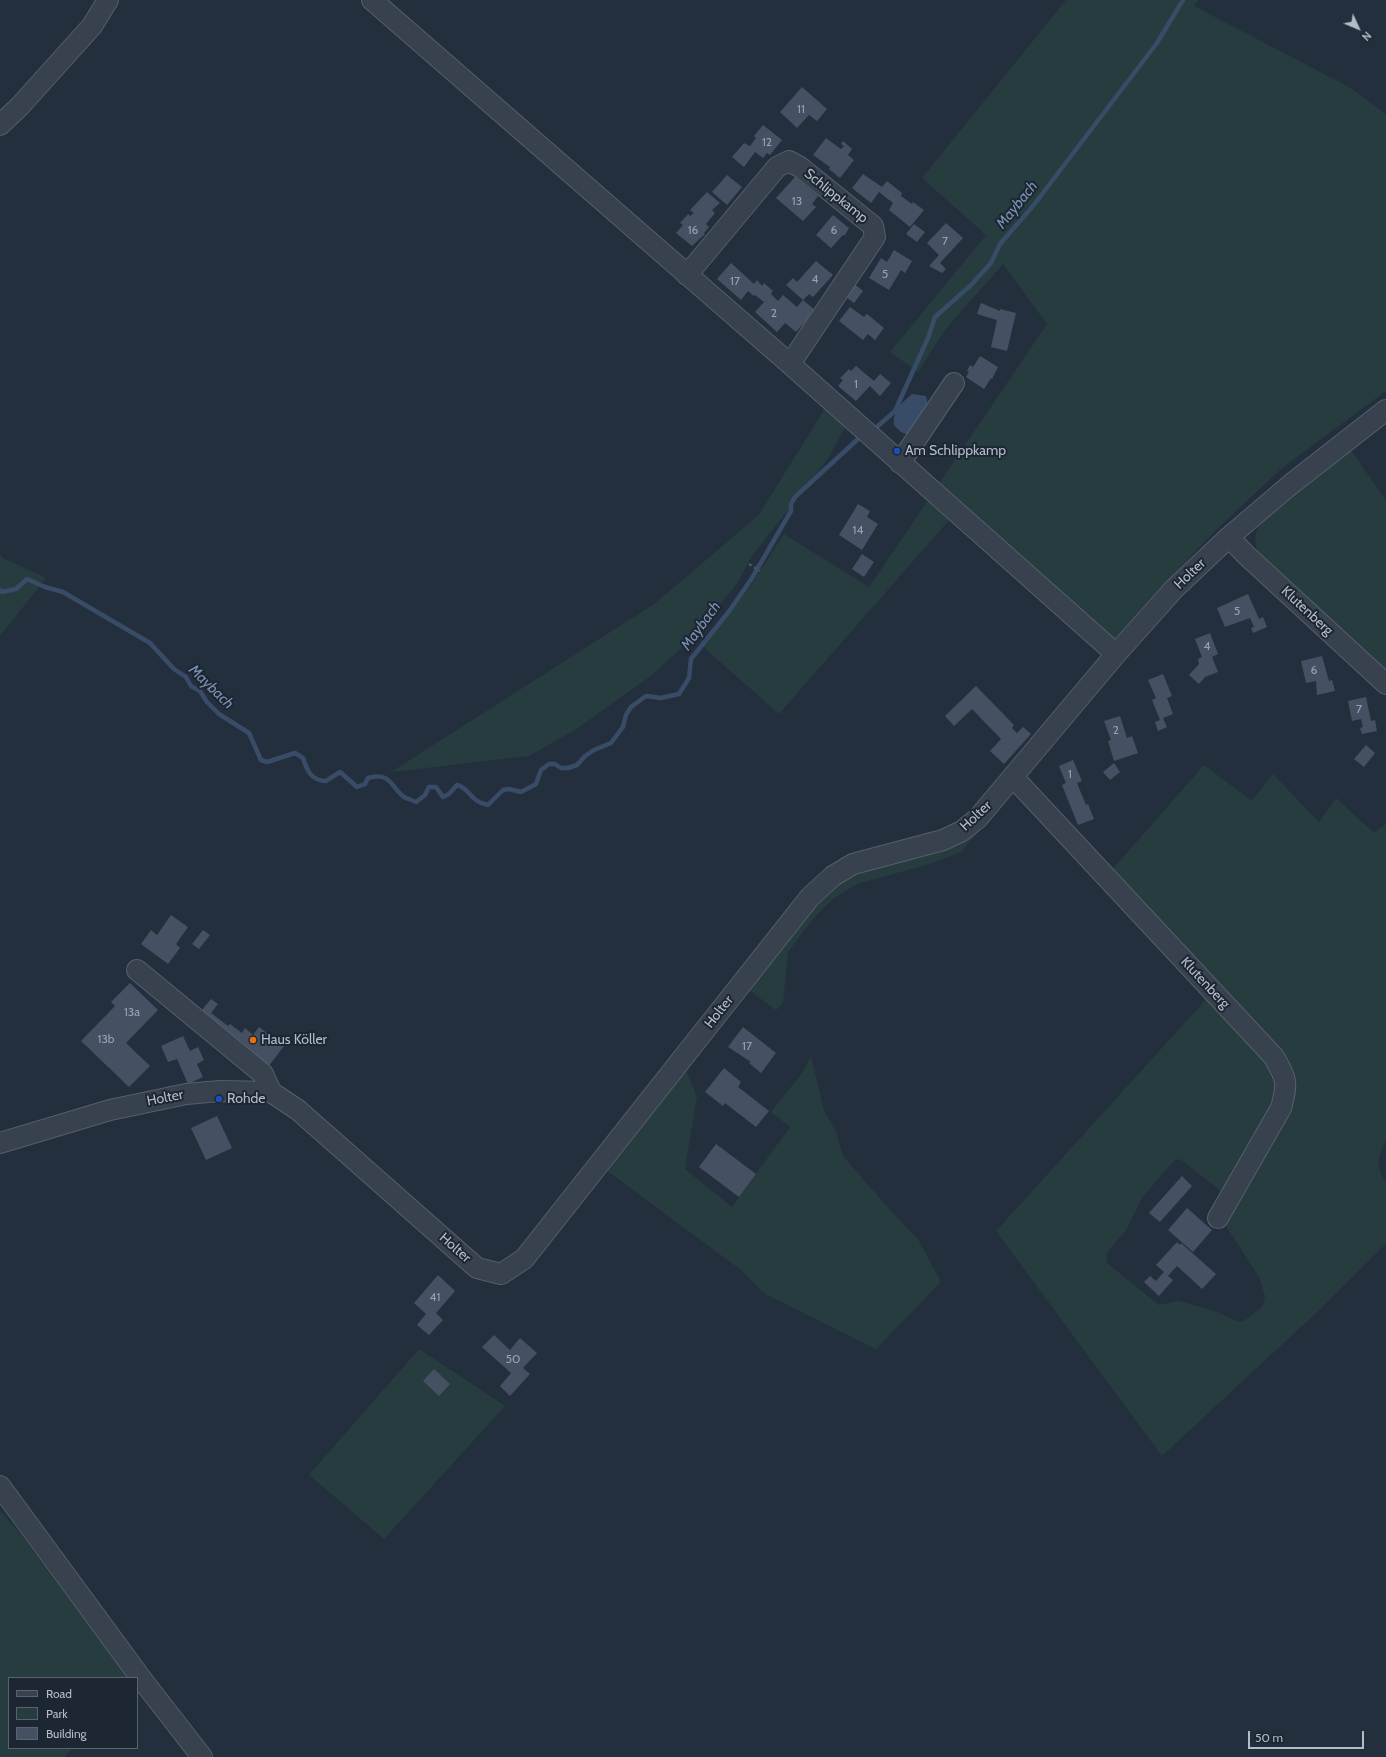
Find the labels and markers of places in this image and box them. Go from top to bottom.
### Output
place label: Am Schlippkamp [905,443,1006,459]
marker: Am Schlippkamp [892,446,902,456]
place label: Haus Köller [261,1032,327,1048]
marker: Haus Köller [248,1035,258,1045]
place label: Rohde [227,1091,265,1107]
marker: Rohde [214,1094,224,1104]

